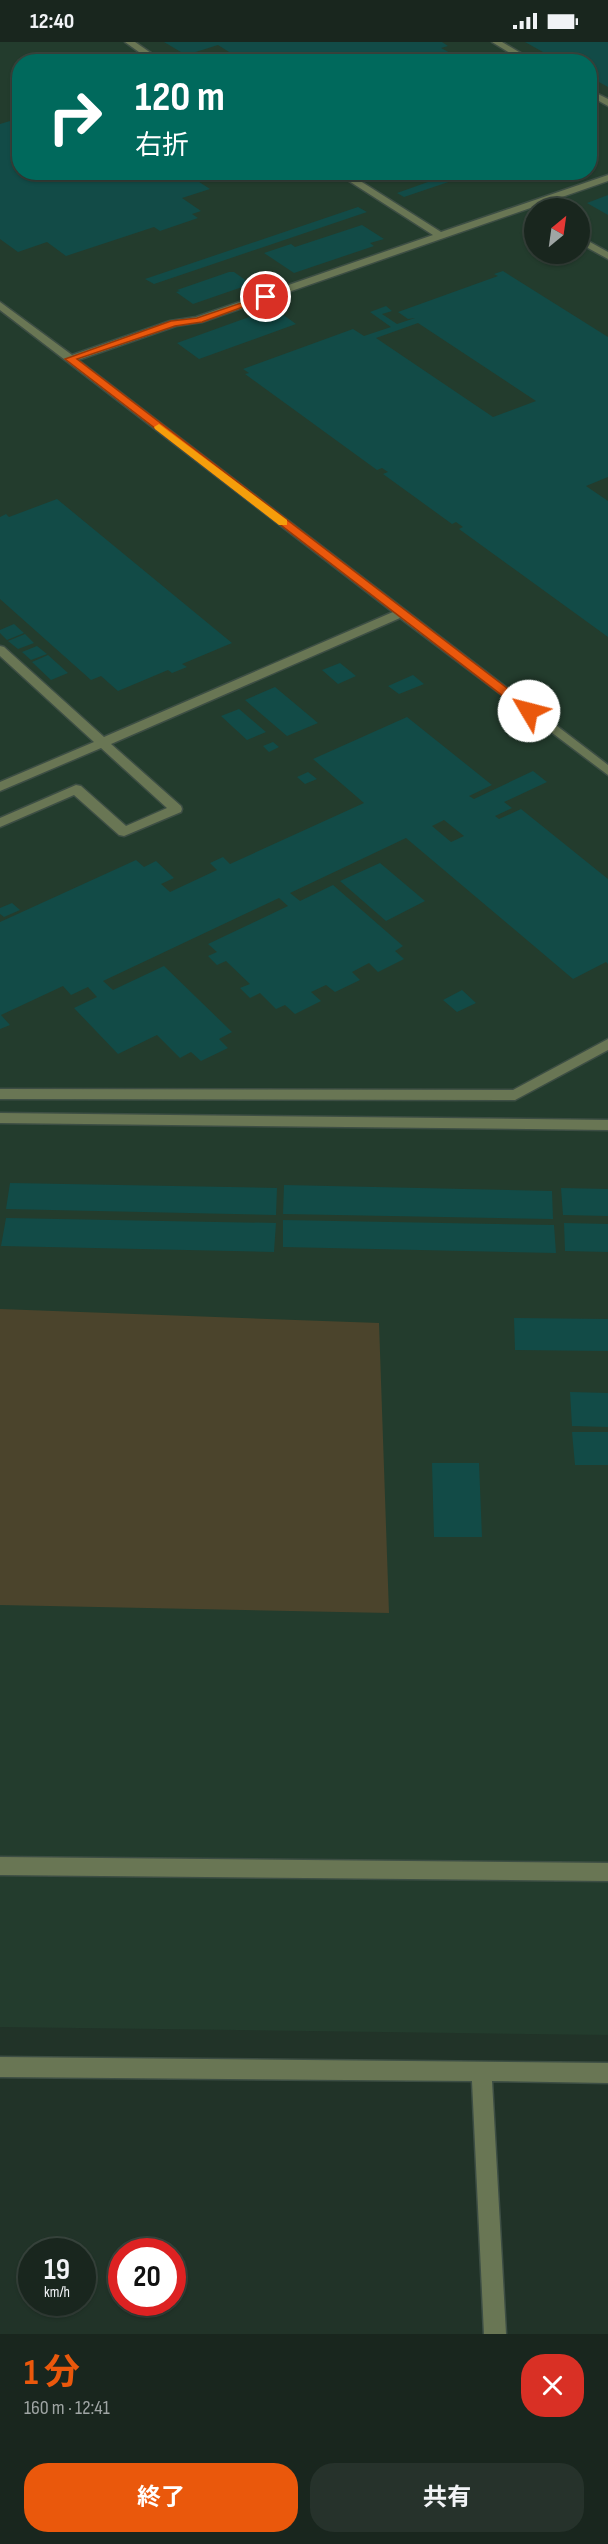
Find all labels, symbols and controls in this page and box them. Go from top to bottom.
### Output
text: 12:40 [30,8,74,35]
text: 120 m [135,72,225,123]
icon: right [36,78,114,156]
text: 右折 [135,130,189,162]
north arrow [524,198,590,264]
map controls [524,198,590,264]
pin [240,271,291,322]
icon: arrive [249,280,282,313]
position arrow [497,679,561,743]
speed limit sign: 20 [108,2238,186,2316]
text: 19 [44,2252,70,2288]
text: km/h [44,2283,70,2302]
text: 1 分 [24,2352,80,2395]
button: close [521,2354,584,2417]
text: 160 m · 12:41 [24,2396,110,2420]
button: 終了 [24,2463,298,2532]
button: 共有 [310,2463,584,2532]

